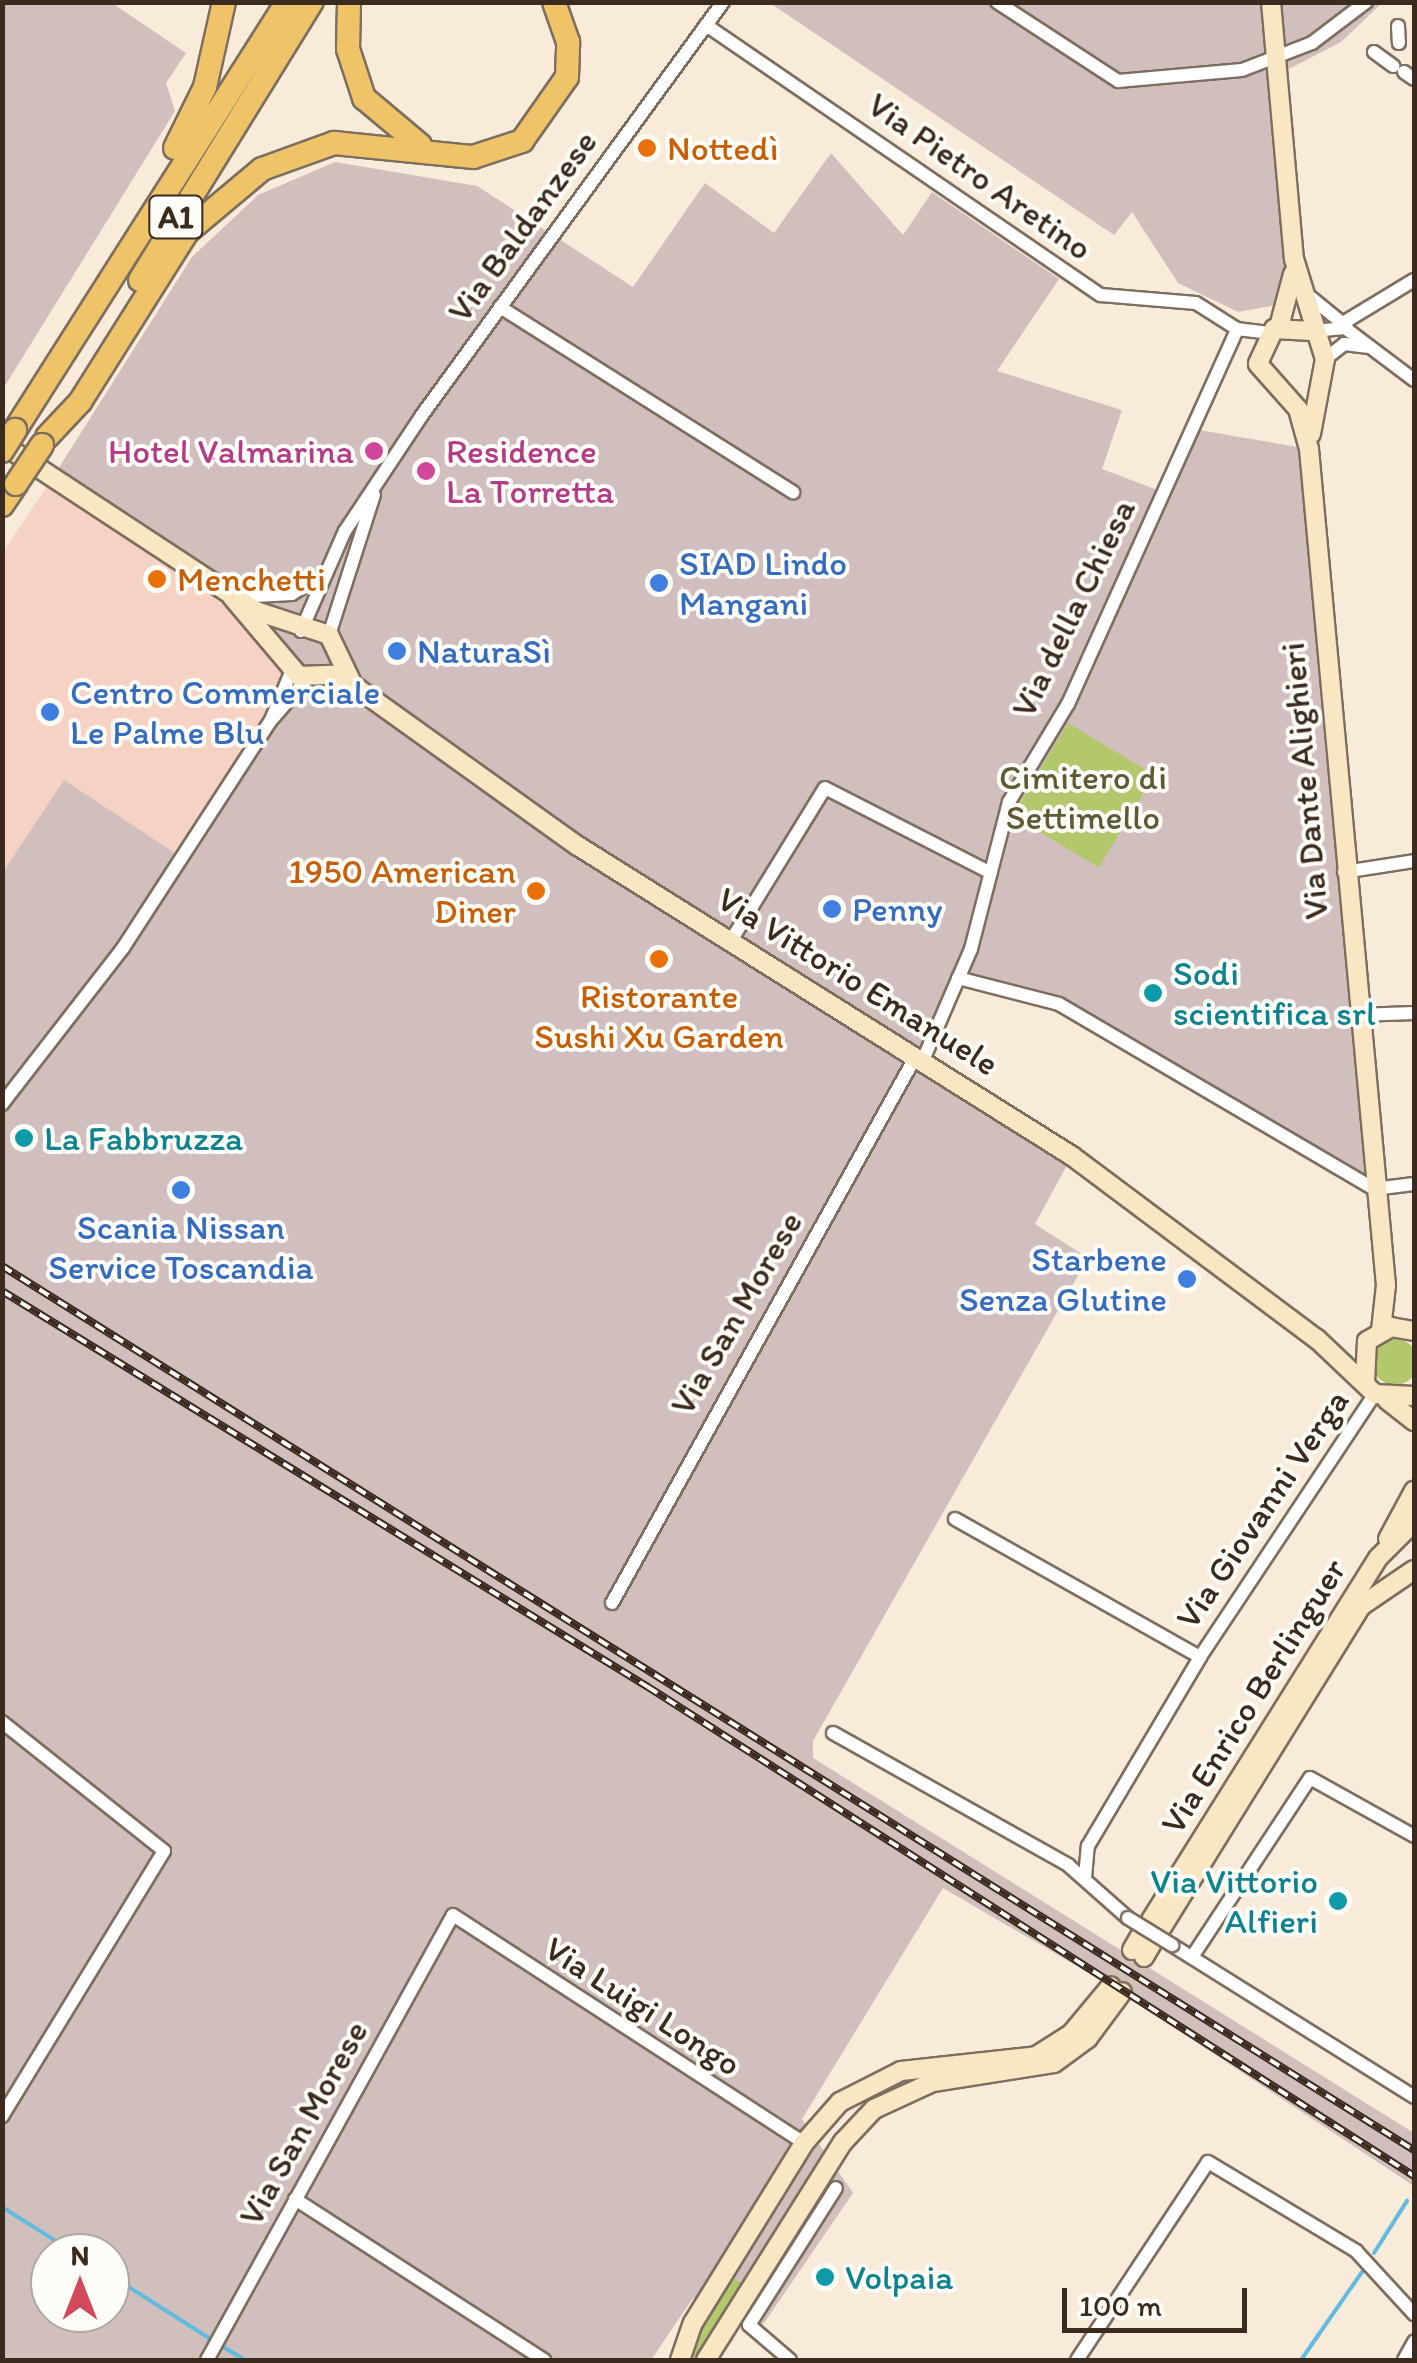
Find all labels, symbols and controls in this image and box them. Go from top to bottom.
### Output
street label: Via Pietro Aretino [859,83,1101,269]
street label: Via Baldanzese [438,122,606,330]
place label: Nottedì [667,127,778,169]
marker: Nottedì [636,137,658,159]
road number: A1 [146,190,206,244]
place label: Hotel Valmarina [111,430,354,472]
place label: Residence La Torretta [446,430,611,512]
marker: Hotel Valmarina [363,440,385,462]
marker: Residence La Torretta [415,460,437,482]
street label: Via della Chiesa [1002,493,1144,723]
place label: SIAD Lindo Mangani [679,542,847,624]
place label: Menchetti [177,558,326,600]
marker: Menchetti [146,568,168,590]
marker: SIAD Lindo Mangani [648,572,670,594]
place label: NaturaSì [417,630,551,672]
marker: NaturaSì [386,640,408,662]
street label: Via Dante Alighieri [1271,640,1337,922]
place label: Centro Commerciale Le Palme Blu [70,671,380,753]
marker: Centro Commerciale Le Palme Blu [39,701,61,723]
park label: Cimitero di Settimello [999,756,1167,838]
place label: 1950 American Diner [289,850,516,932]
street label: Via Vittorio Emanuele [710,877,1006,1085]
marker: 1950 American Diner [525,880,547,902]
place label: Penny [852,888,943,930]
marker: Penny [821,898,843,920]
marker: Ristorante Sushi Xu Garden [648,948,670,970]
place label: Sodi scientifica srl [1173,952,1375,1034]
place label: Ristorante Sushi Xu Garden [534,975,784,1057]
marker: Sodi scientifica srl [1142,982,1164,1004]
place label: La Fabbruzza [44,1117,243,1159]
marker: La Fabbruzza [13,1127,35,1149]
marker: Scania Nissan Service Toscandia [170,1179,192,1201]
street label: Via San Morese [661,1204,811,1422]
place label: Scania Nissan Service Toscandia [48,1206,314,1288]
place label: Starbene Senza Glutine [958,1238,1167,1320]
marker: Starbene Senza Glutine [1176,1268,1198,1290]
street label: Via Giovanni Verga [1166,1381,1358,1637]
street label: Via Enrico Berlinguer [1151,1550,1355,1842]
place label: Via Vittorio Alfieri [1150,1860,1318,1942]
marker: Via Vittorio Alfieri [1327,1890,1349,1912]
street label: Via Luigi Longo [537,1927,749,2085]
street label: Via San Morese [229,2013,377,2233]
north arrow [30,2233,130,2333]
text: N [71,2238,89,2272]
place label: Volpaia [845,2256,954,2298]
marker: Volpaia [814,2266,836,2288]
scale bar [1067,2268,1252,2330]
text: 100 m [1079,2287,1162,2324]

